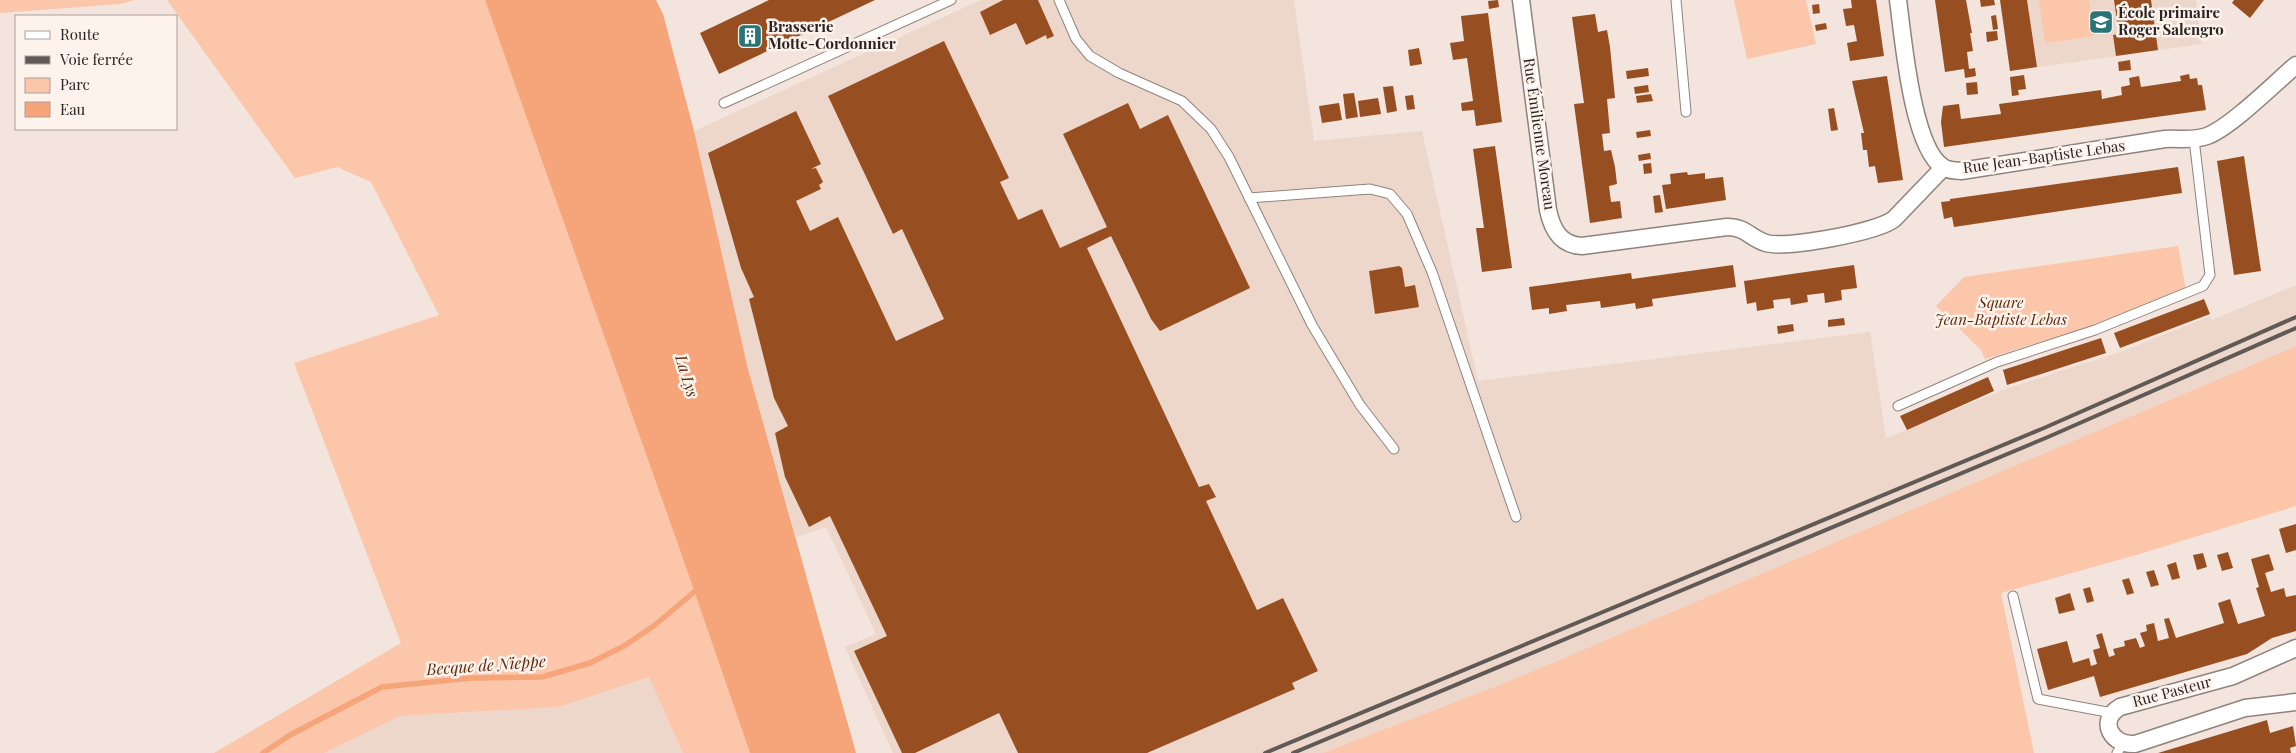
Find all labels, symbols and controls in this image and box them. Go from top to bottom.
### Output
place label: École primaire Roger Salengro [2118,2,2224,39]
school or university icon: École primaire Roger Salengro [2088,9,2114,35]
legend [15,15,178,130]
place label: Brasserie Motte-Cordonnier [768,16,896,53]
building icon: Brasserie Motte-Cordonnier [737,23,763,49]
text: Route [60,24,100,44]
text: Voie ferrée [59,49,133,69]
street label: Rue Émilienne Moreau [1519,57,1561,211]
text: Parc [60,74,90,94]
text: Eau [60,99,86,119]
street label: Rue Jean-Baptiste Lebas [1962,135,2126,177]
park label: Square Jean-Baptiste Lebas [1935,292,2067,329]
water label: La Lys [671,351,704,400]
water label: Becque de Nieppe [425,650,546,679]
street label: Rue Pasteur [2130,671,2214,711]

